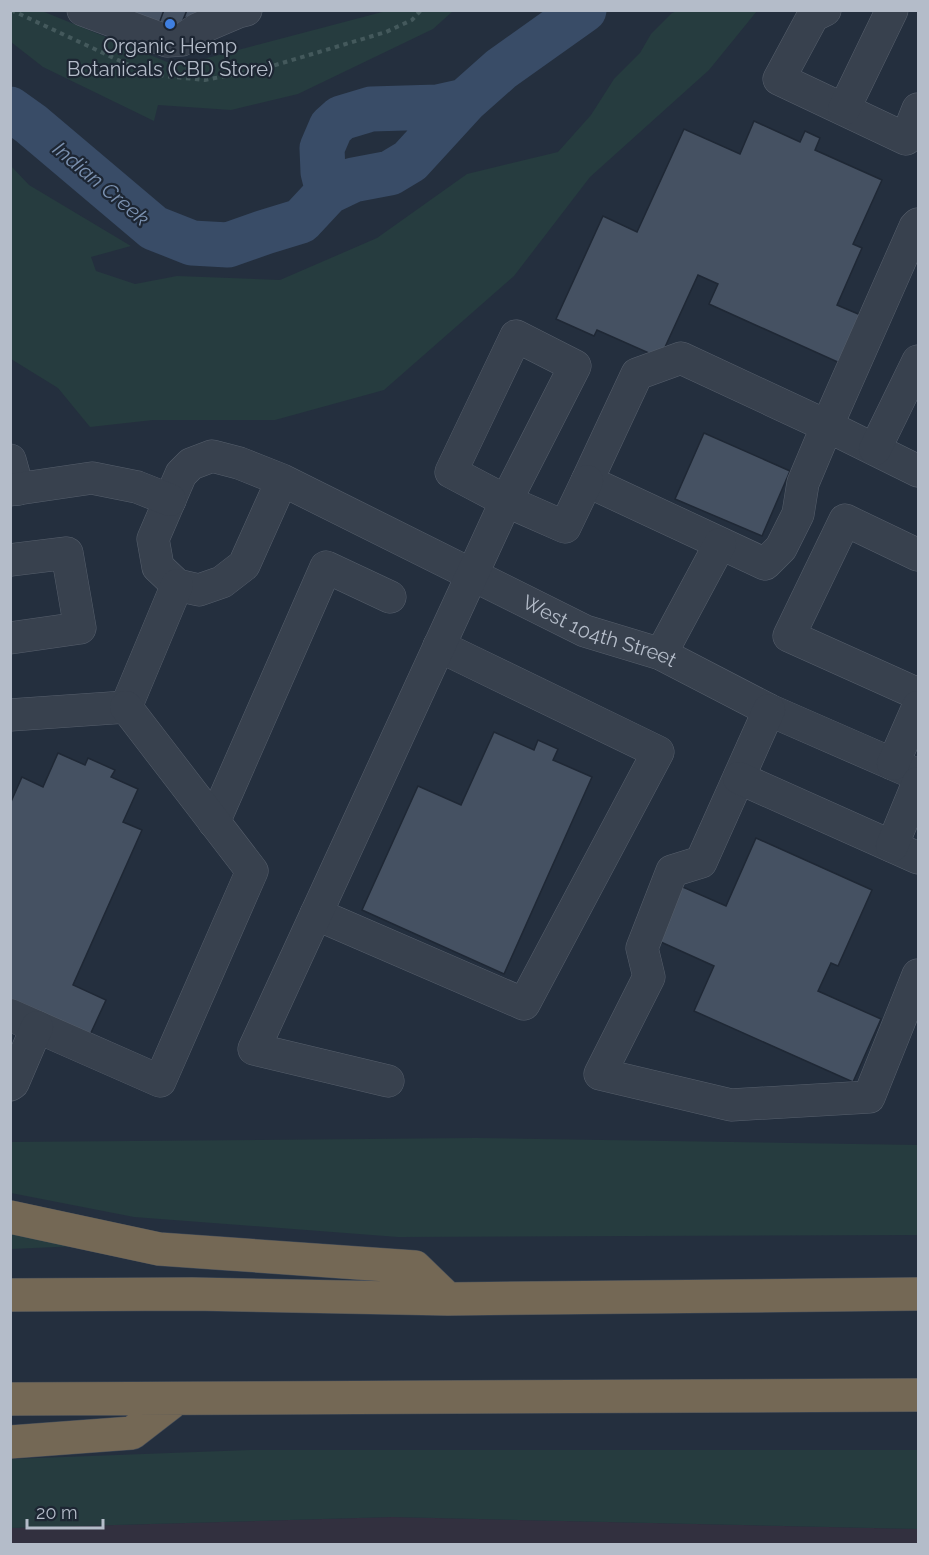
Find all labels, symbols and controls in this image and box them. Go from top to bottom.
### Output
marker: Organic Hemp Botanicals (CBD Store) [163,17,177,31]
place label: Organic Hemp Botanicals (CBD Store) [67,34,273,81]
water label: Indian Creek [48,136,154,231]
street label: West 104th Street [519,590,681,672]
scale bar [27,1492,104,1530]
text: 20 m [36,1502,78,1523]

